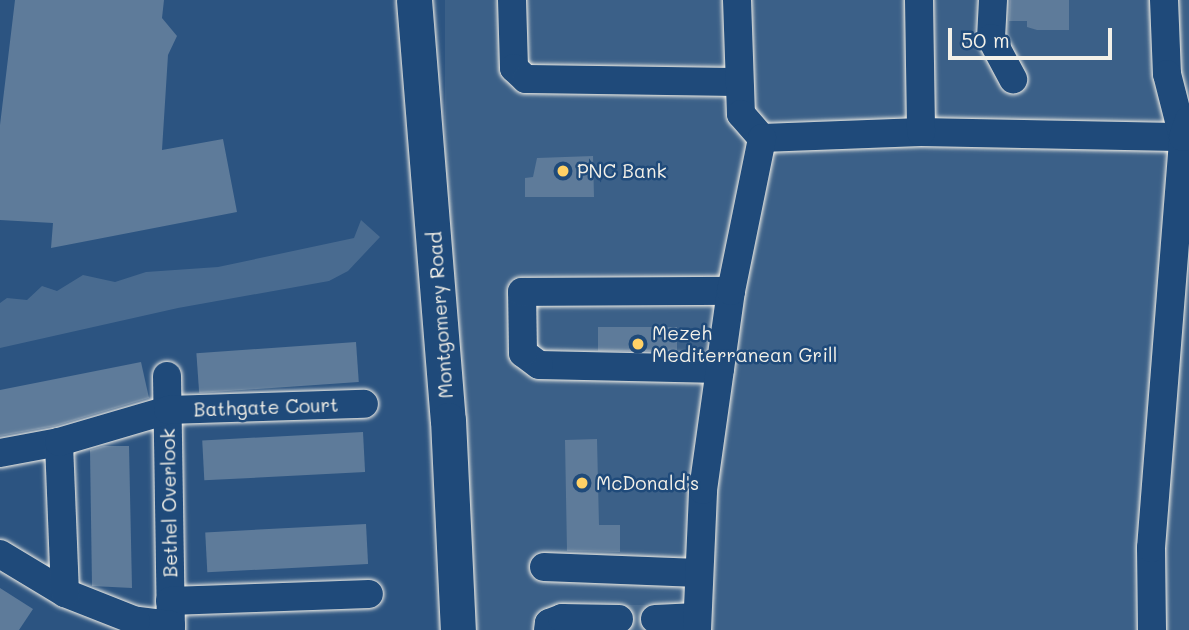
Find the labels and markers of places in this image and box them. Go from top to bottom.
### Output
place label: PNC Bank [577,160,667,182]
marker: PNC Bank [555,163,571,179]
place label: Mezeh Mediterranean Grill [652,322,837,366]
marker: Mezeh Mediterranean Grill [630,336,646,352]
place label: McDonald's [596,472,699,494]
marker: McDonald's [574,475,590,491]

